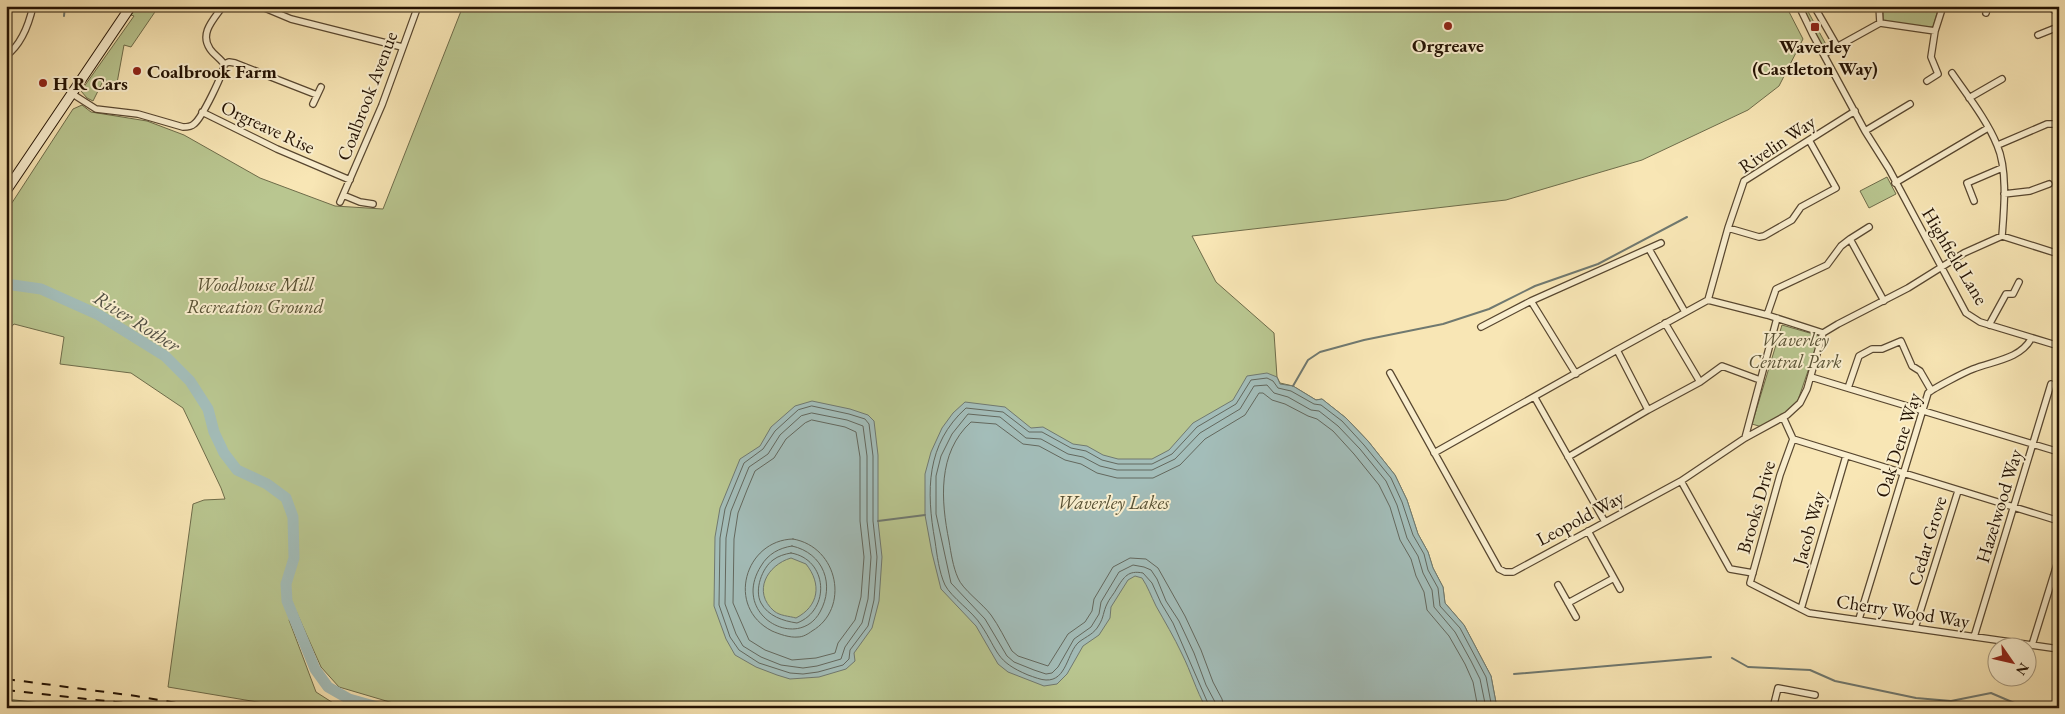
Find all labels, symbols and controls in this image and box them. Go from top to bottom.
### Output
marker: Orgreave [1442,20,1454,32]
marker: Waverley (Castleton Way) [1809,21,1821,33]
street label: Coalbrook Avenue [331,28,403,164]
place label: Orgreave [1412,33,1484,58]
place label: Waverley (Castleton Way) [1752,34,1878,81]
place label: Coalbrook Farm [147,59,277,84]
marker: Coalbrook Farm [131,65,143,77]
place label: H R Cars [53,71,128,96]
marker: H R Cars [37,77,49,89]
street label: Orgreave Rise [217,94,319,160]
street label: Rivelin Way [1734,109,1821,179]
street label: Highfield Lane [1916,203,1994,309]
park label: Woodhouse Mill Recreation Ground [187,272,324,319]
water label: River Rother [89,284,186,359]
park label: Waverley Central Park [1748,327,1842,374]
street label: Oak Dene Way [1869,389,1927,501]
street label: Hazelwood Way [1970,445,2028,566]
street label: Brooks Drive [1731,458,1781,556]
street label: Leopold Way [1532,484,1629,552]
street label: Jacob Way [1786,488,1832,570]
park label: Waverley Lakes [1057,490,1170,515]
street label: Cedar Grove [1902,493,1952,589]
street label: Cherry Wood Way [1835,588,1972,634]
north arrow [1988,636,2038,686]
text: N [2012,660,2033,680]

